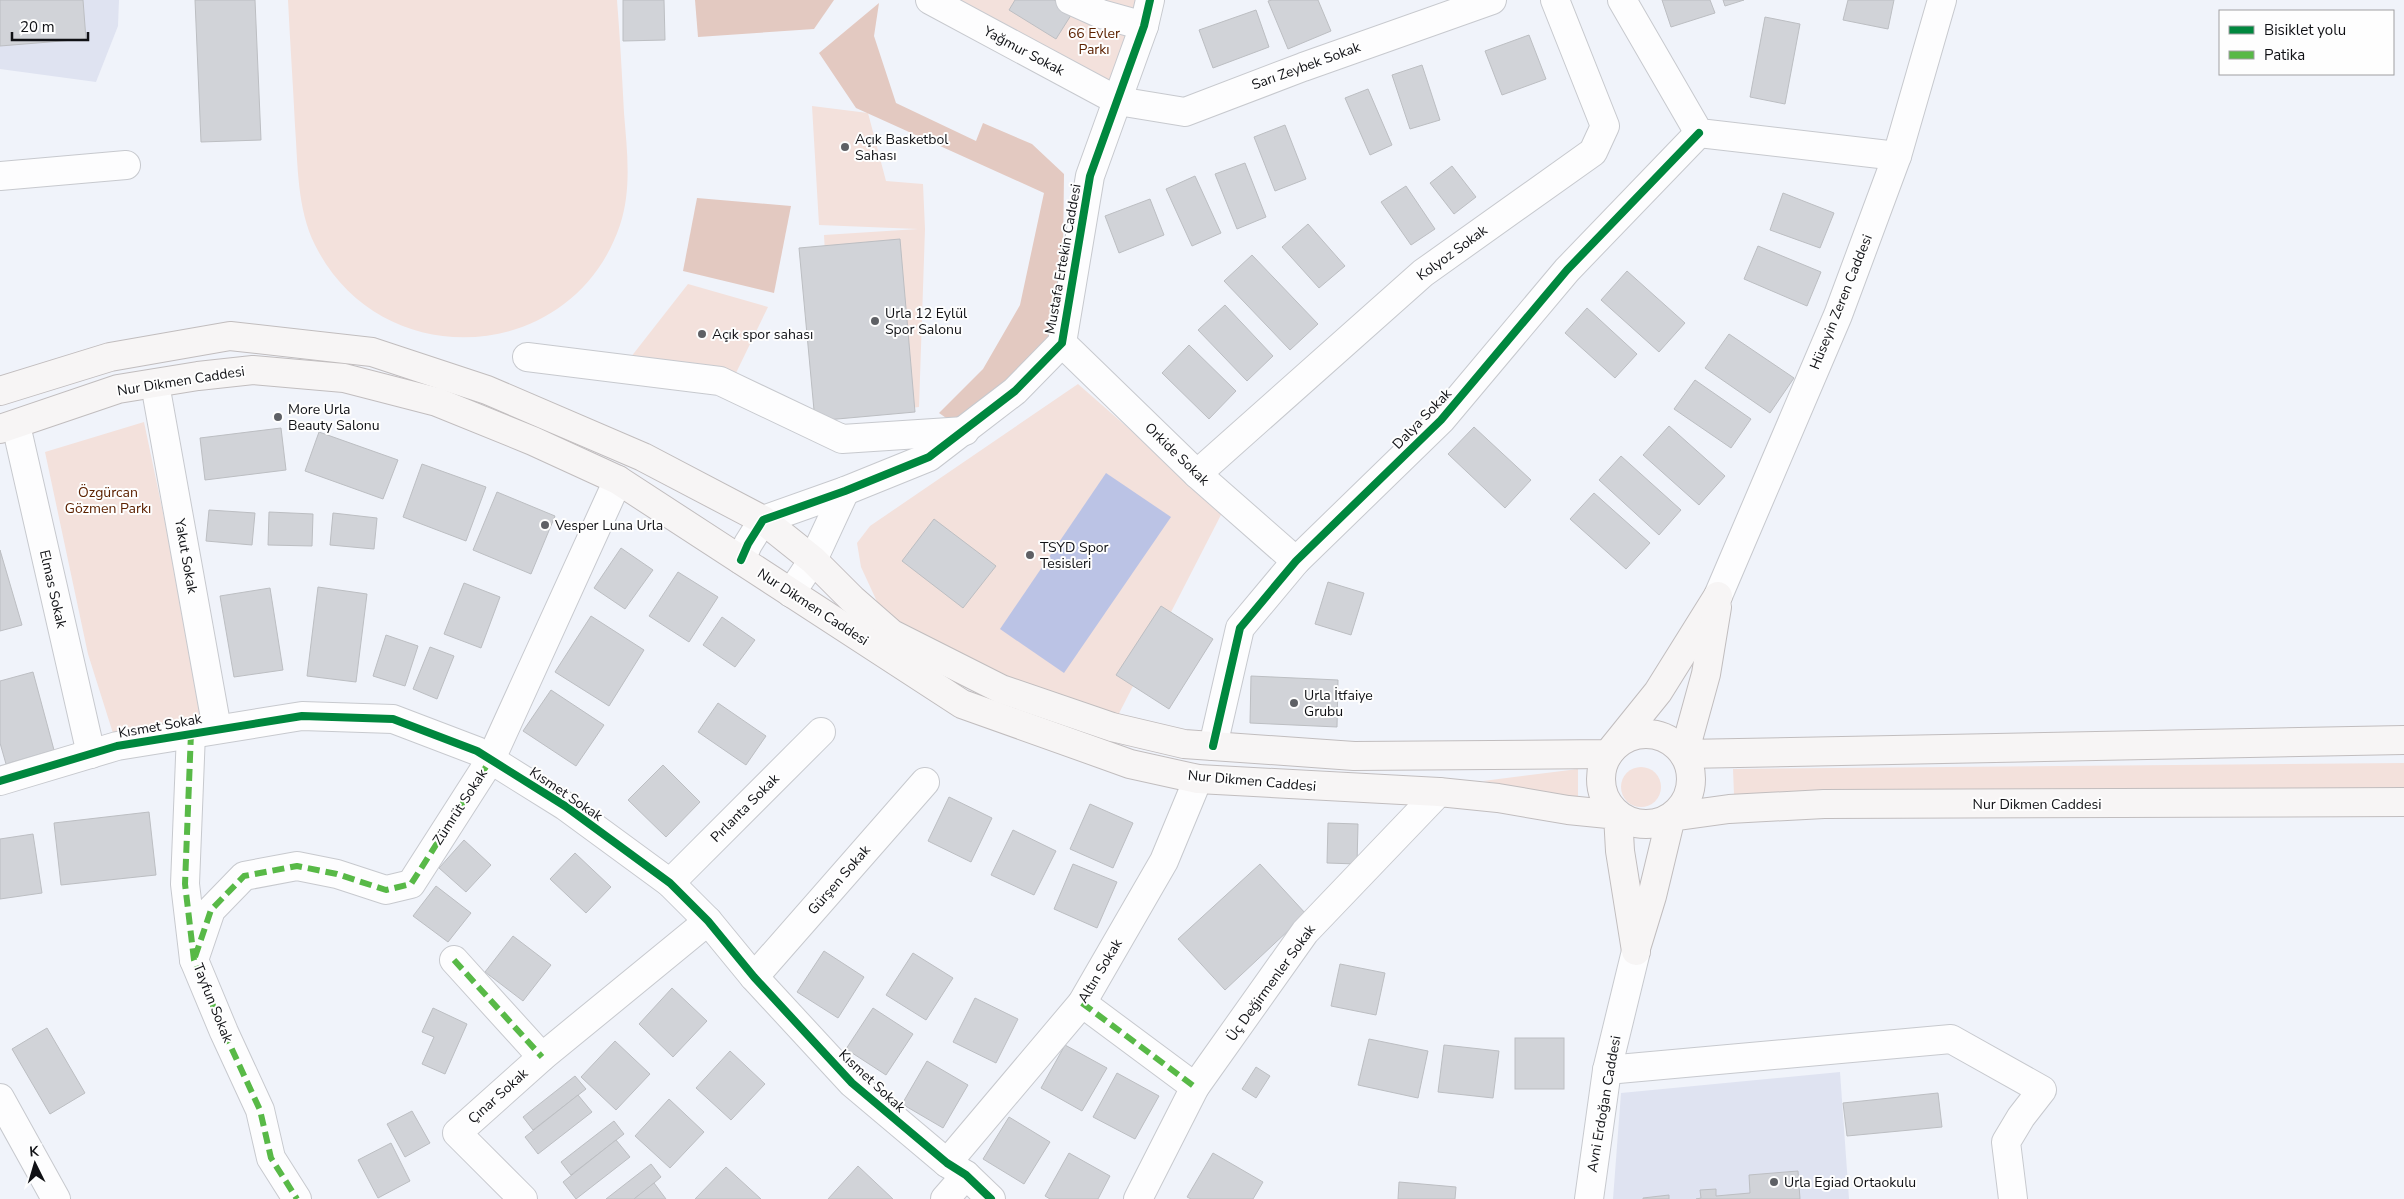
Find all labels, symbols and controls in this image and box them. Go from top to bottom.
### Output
scale bar [12,10,89,42]
legend [2219,10,2394,75]
text: 20 m [20,17,55,37]
text: Bisiklet yolu [2264,20,2346,40]
street label: Yağmur Sokak [979,21,1069,81]
park label: 66 Evler Parkı [1068,24,1120,59]
street label: Sarı Zeybek Sokak [1249,37,1364,94]
text: Patika [2264,45,2305,65]
place label: Açık Basketbol Sahası [855,130,949,165]
marker: Açık Basketbol Sahası [839,141,851,153]
street label: Mustafa Ertekin Caddesi [1040,182,1086,336]
street label: Kolyoz Sokak [1413,220,1492,285]
street label: Hüseyin Zeren Caddesi [1805,232,1877,372]
place label: Urla 12 Eylül Spor Salonu [885,304,968,339]
marker: Urla 12 Eylül Spor Salonu [869,315,881,327]
place label: Açık spor sahası [712,325,813,344]
marker: Açık spor sahası [696,328,708,340]
street label: Nur Dikmen Caddesi [116,362,246,400]
street label: Dalya Sokak [1388,384,1456,454]
place label: More Urla Beauty Salonu [288,400,380,435]
marker: More Urla Beauty Salonu [272,411,284,423]
street label: Orkide Sokak [1141,418,1214,490]
park label: Özgürcan Gözmen Parkı [65,483,151,518]
street label: Yakut Sokak [170,516,202,596]
place label: Vesper Luna Urla [554,516,663,535]
marker: Vesper Luna Urla [539,519,551,531]
place label: TSYD Spor Tesisleri [1040,538,1109,573]
street label: Elmas Sokak [35,548,71,631]
marker: TSYD Spor Tesisleri [1024,549,1036,561]
street label: Nur Dikmen Caddesi [754,564,872,650]
place label: Urla İtfaiye Grubu [1304,686,1373,721]
marker: Urla İtfaiye Grubu [1288,697,1300,709]
street label: Kısmet Sokak [117,709,204,743]
street label: Kısmet Sokak [526,763,607,826]
street label: Zümrüt Sokak [428,764,492,849]
street label: Nur Dikmen Caddesi [1187,766,1317,796]
street label: Pırlanta Sokak [706,769,784,847]
street label: Nur Dikmen Caddesi [1973,795,2101,814]
street label: Gürşen Sokak [803,840,875,919]
street label: Üç Değirmenler Sokak [1222,920,1320,1045]
street label: Altın Sokak [1073,935,1127,1007]
street label: Tayfun Sokak [188,961,238,1046]
street label: Avni Erdoğan Caddesi [1583,1034,1625,1174]
street label: Kısmet Sokak [835,1045,910,1117]
street label: Çınar Sokak [464,1063,533,1128]
north arrow [10,1139,60,1189]
text: K [28,1142,40,1161]
place label: Urla Egiad Ortaokulu [1784,1173,1916,1192]
marker: Urla Egiad Ortaokulu [1768,1176,1780,1188]

